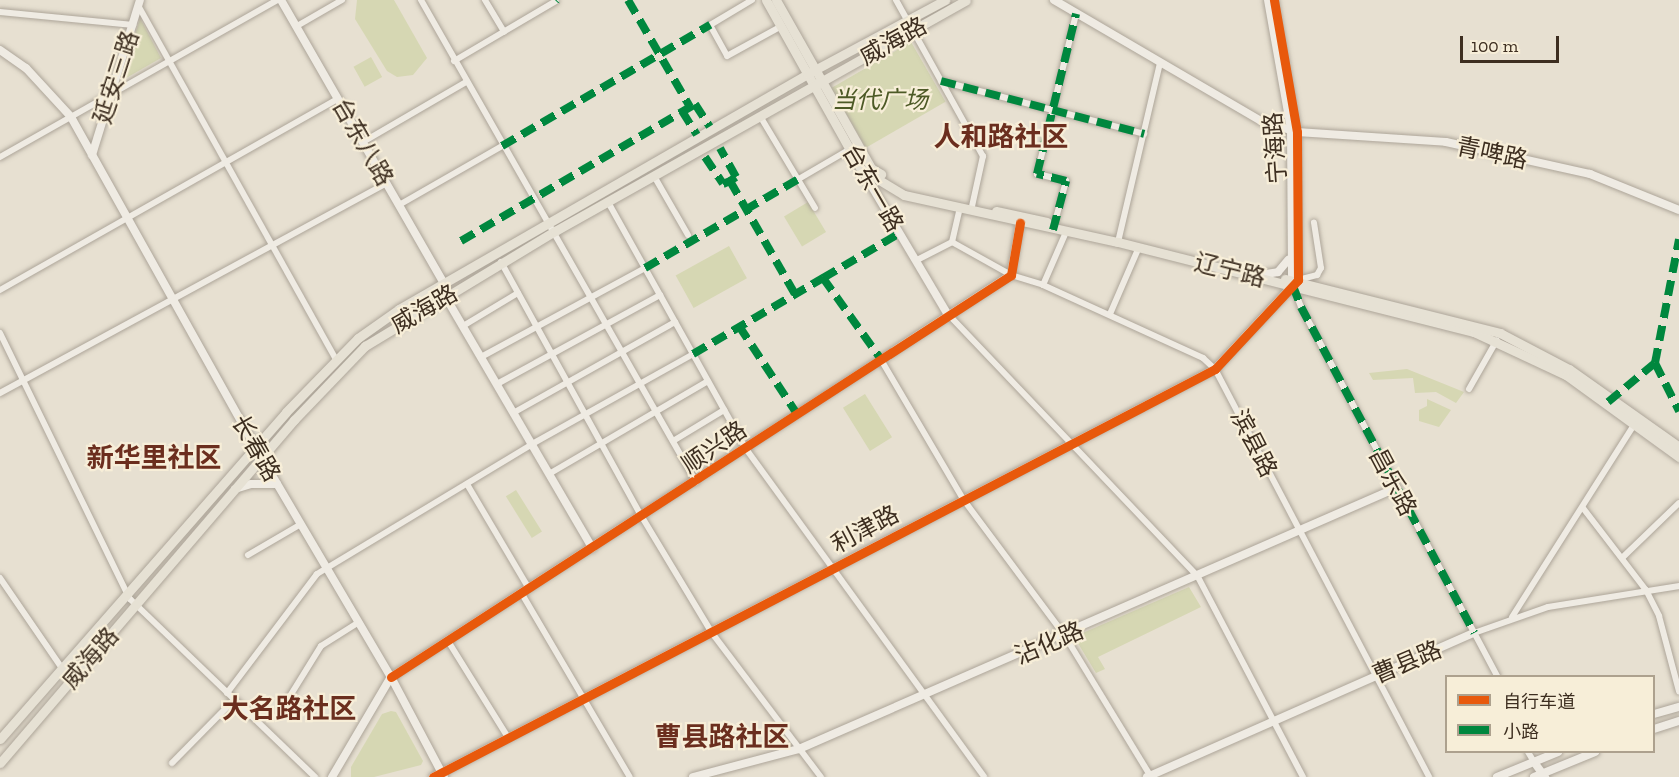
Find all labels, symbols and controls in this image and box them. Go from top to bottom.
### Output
street label: 威海路 [855,11,931,71]
scale bar [1463,24,1562,62]
street label: 延安三路 [87,27,145,127]
text: 100 m [1471,35,1518,57]
park label: 当代广场 [832,86,928,114]
street label: 台东八路 [327,93,399,191]
street label: 宁海路 [1258,111,1292,185]
district label: 人和路社区 [934,122,1068,154]
street label: 青啤路 [1454,131,1530,175]
street label: 台东一路 [837,139,909,237]
street label: 辽宁路 [1192,247,1268,293]
street label: 威海路 [386,279,462,339]
street label: 滨县路 [1225,404,1283,482]
street label: 长春路 [226,410,286,486]
street label: 顺兴路 [676,415,752,479]
district label: 新华里社区 [87,443,221,475]
street label: 昌乐路 [1363,443,1423,521]
street label: 利津路 [826,499,904,559]
street label: 沾化路 [1010,616,1088,670]
street label: 威海路 [56,621,124,695]
street label: 曹县路 [1368,635,1446,689]
legend [1445,675,1655,753]
text: 自行车道 [1503,691,1575,713]
district label: 大名路社区 [222,694,356,726]
text: 小路 [1503,721,1539,743]
district label: 曹县路社区 [655,722,789,754]

